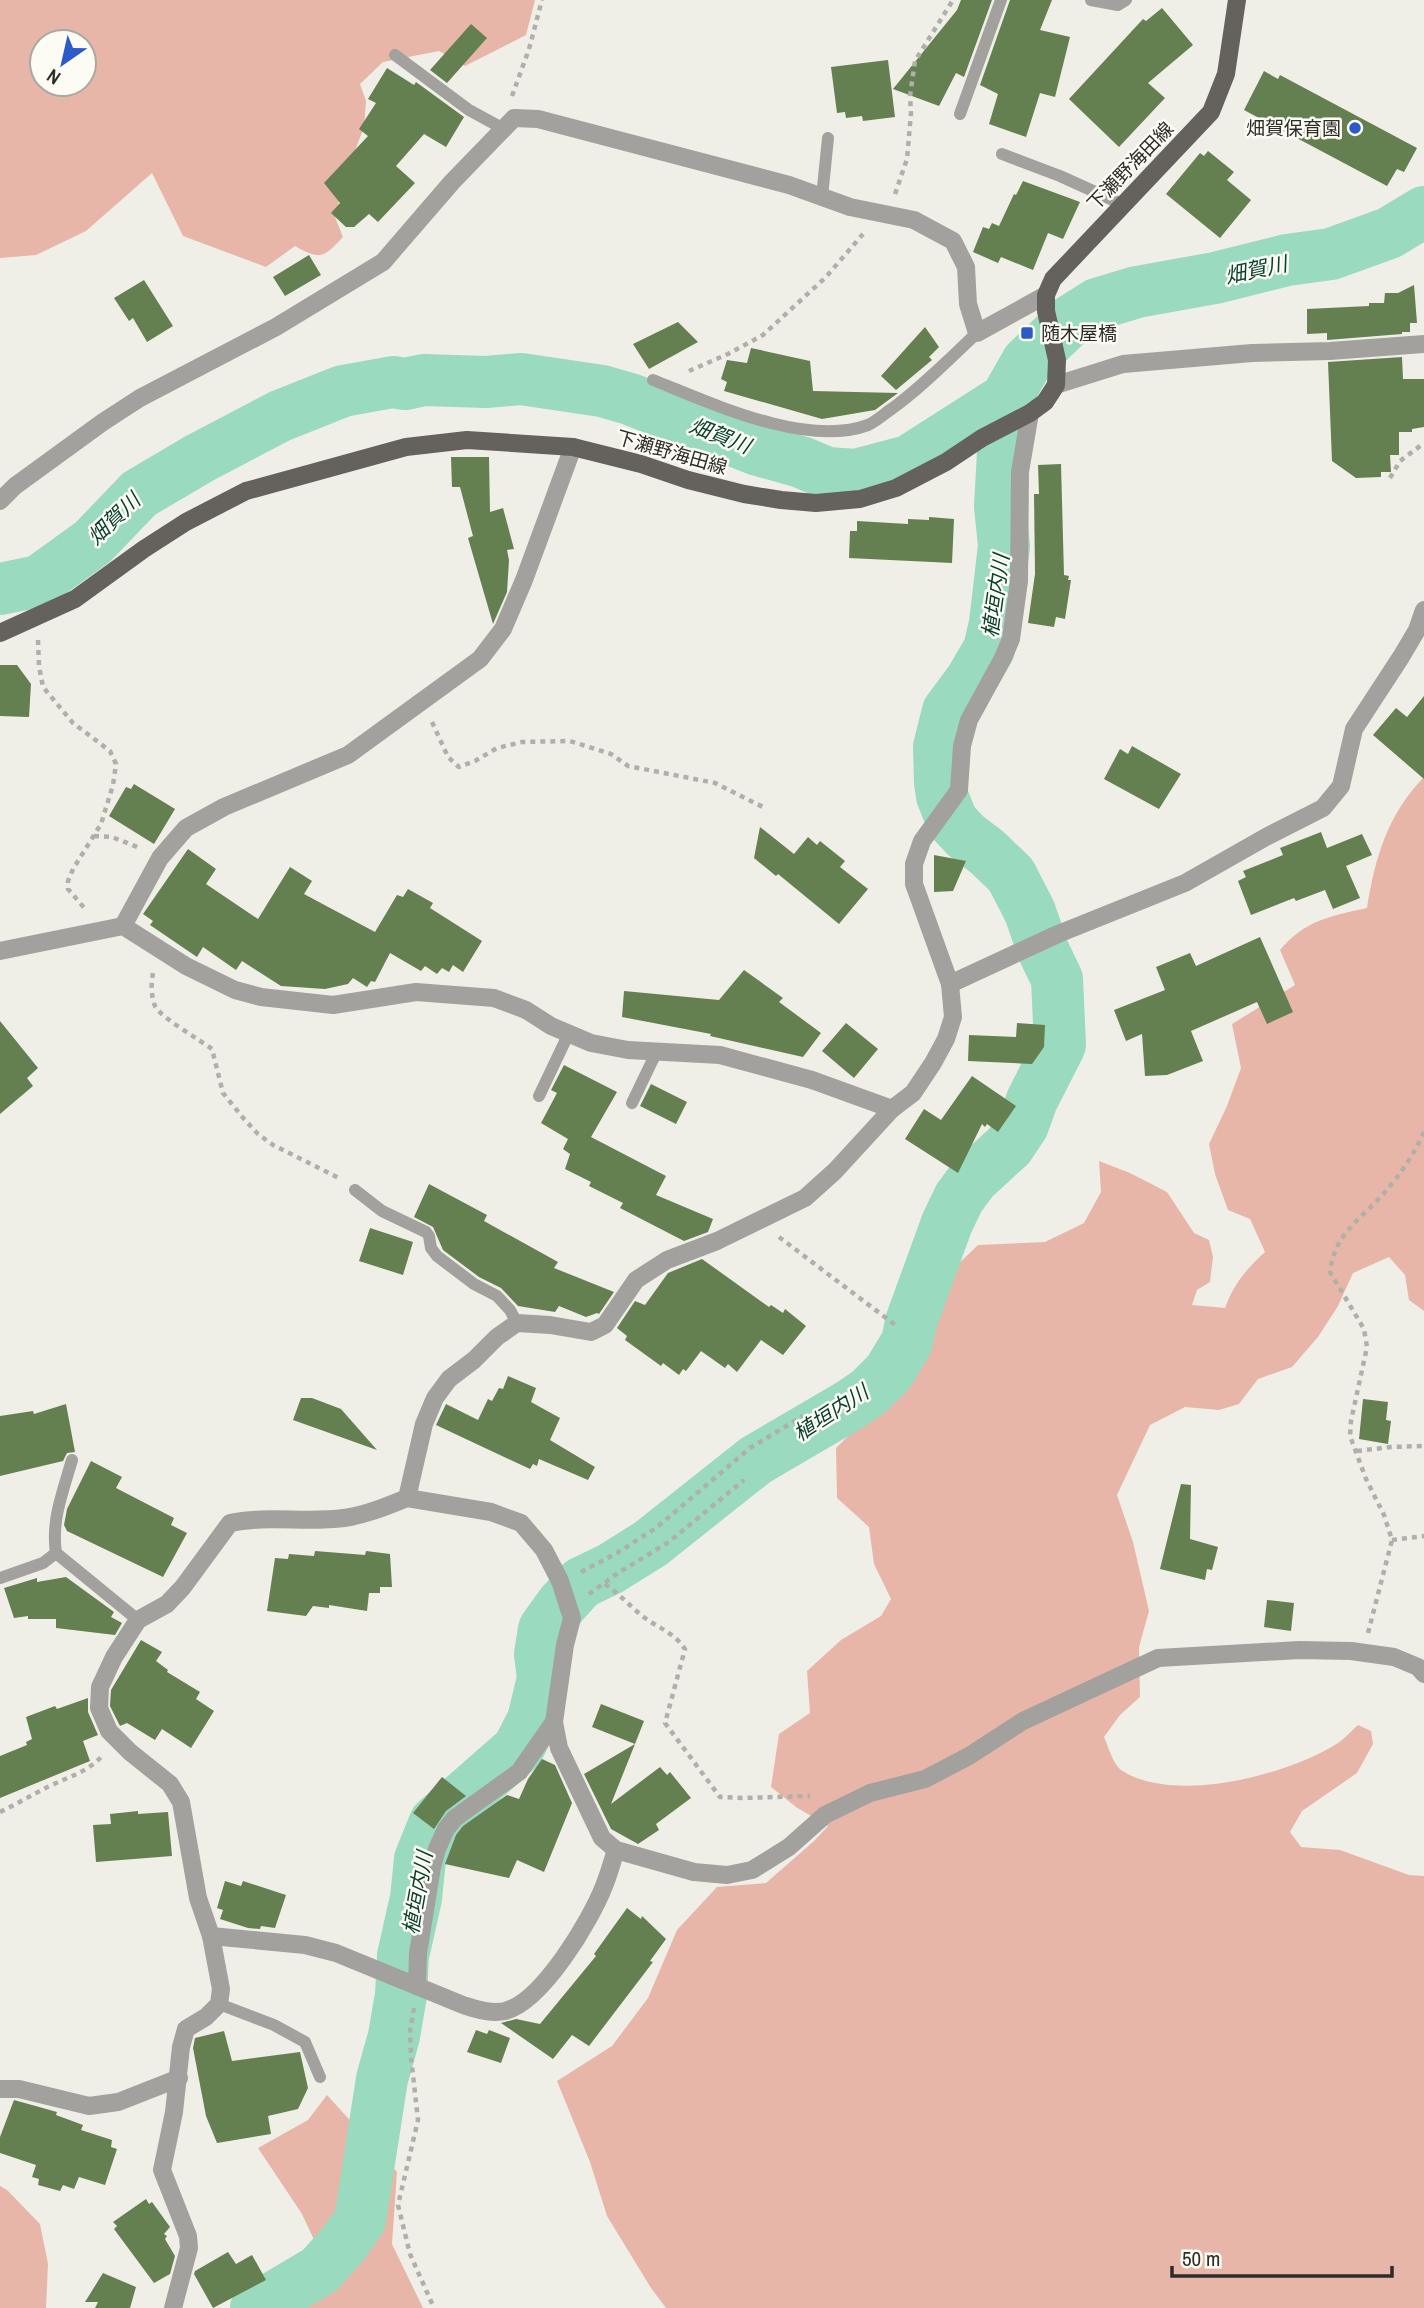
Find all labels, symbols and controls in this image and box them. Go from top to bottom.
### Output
north arrow [28,28,98,98]
text: N [42,63,65,91]
place label: 畑賀保育園 [1246,115,1341,141]
street label: 下瀬野海田線 [1081,116,1179,216]
marker: 畑賀保育園 [1347,120,1363,136]
water label: 畑賀川 [1222,248,1292,290]
place label: 随木屋橋 [1041,320,1117,346]
marker: 随木屋橋 [1019,325,1035,341]
water label: 畑賀川 [686,411,757,461]
street label: 下瀬野海田線 [614,424,730,480]
water label: 畑賀川 [81,485,148,551]
water label: 植垣内川 [975,550,1016,640]
water label: 植垣内川 [788,1376,876,1448]
water label: 植垣内川 [396,1847,439,1937]
scale bar [1172,2234,1392,2278]
text: 50 m [1182,2244,1220,2273]

